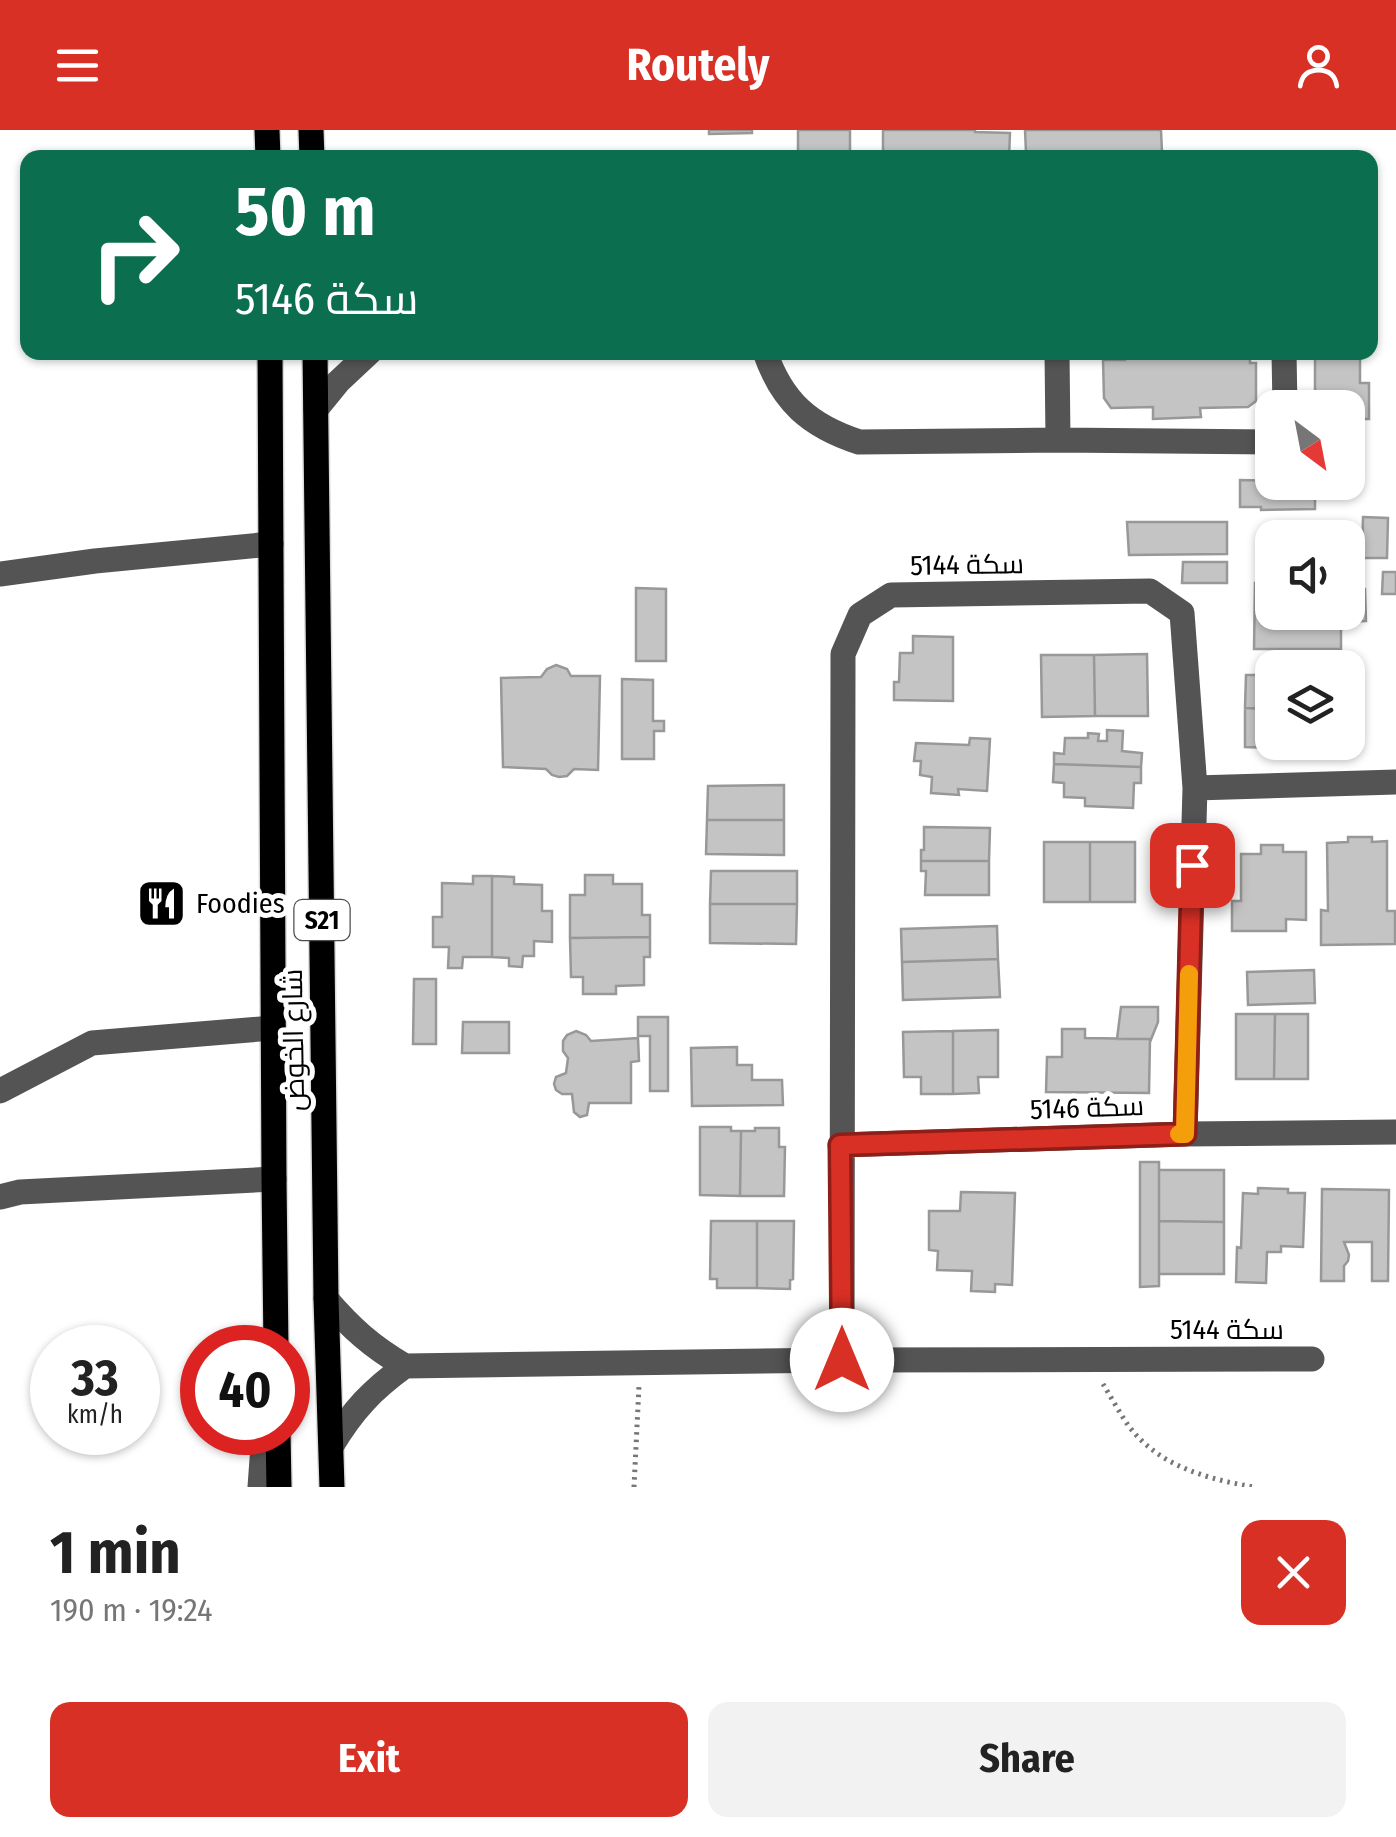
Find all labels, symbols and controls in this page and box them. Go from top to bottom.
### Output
icon: menu [50,38,105,93]
text: Routely [626,38,770,92]
icon: person [1291,38,1346,93]
text: 50 m [235,170,376,254]
icon: right [70,190,200,320]
text: سكة 5146 [235,272,419,326]
north arrow [1255,390,1365,500]
map controls [1255,390,1365,760]
button: sound [1255,520,1365,630]
street label: سكة 5144 [910,547,1024,582]
button: layers [1255,650,1365,760]
pin [1150,823,1235,908]
icon: arrive [1165,838,1220,893]
restaurant icon: Foodies [135,877,187,929]
place label: Foodies [196,887,285,920]
road number: S21 [294,900,350,940]
street label: شارع الخوض [276,968,313,1112]
street label: سكة 5146 [1029,1089,1145,1126]
position arrow [790,1308,894,1412]
street label: سكة 5144 [1170,1313,1284,1346]
speed limit sign: 40 [180,1325,310,1455]
text: 33 [71,1348,119,1408]
text: km/h [67,1400,123,1430]
text: 1 min [50,1517,181,1589]
button: close [1241,1520,1346,1625]
text: 190 m · 19:24 [50,1591,212,1629]
button: Exit [50,1702,688,1817]
button: Share [708,1702,1346,1817]

